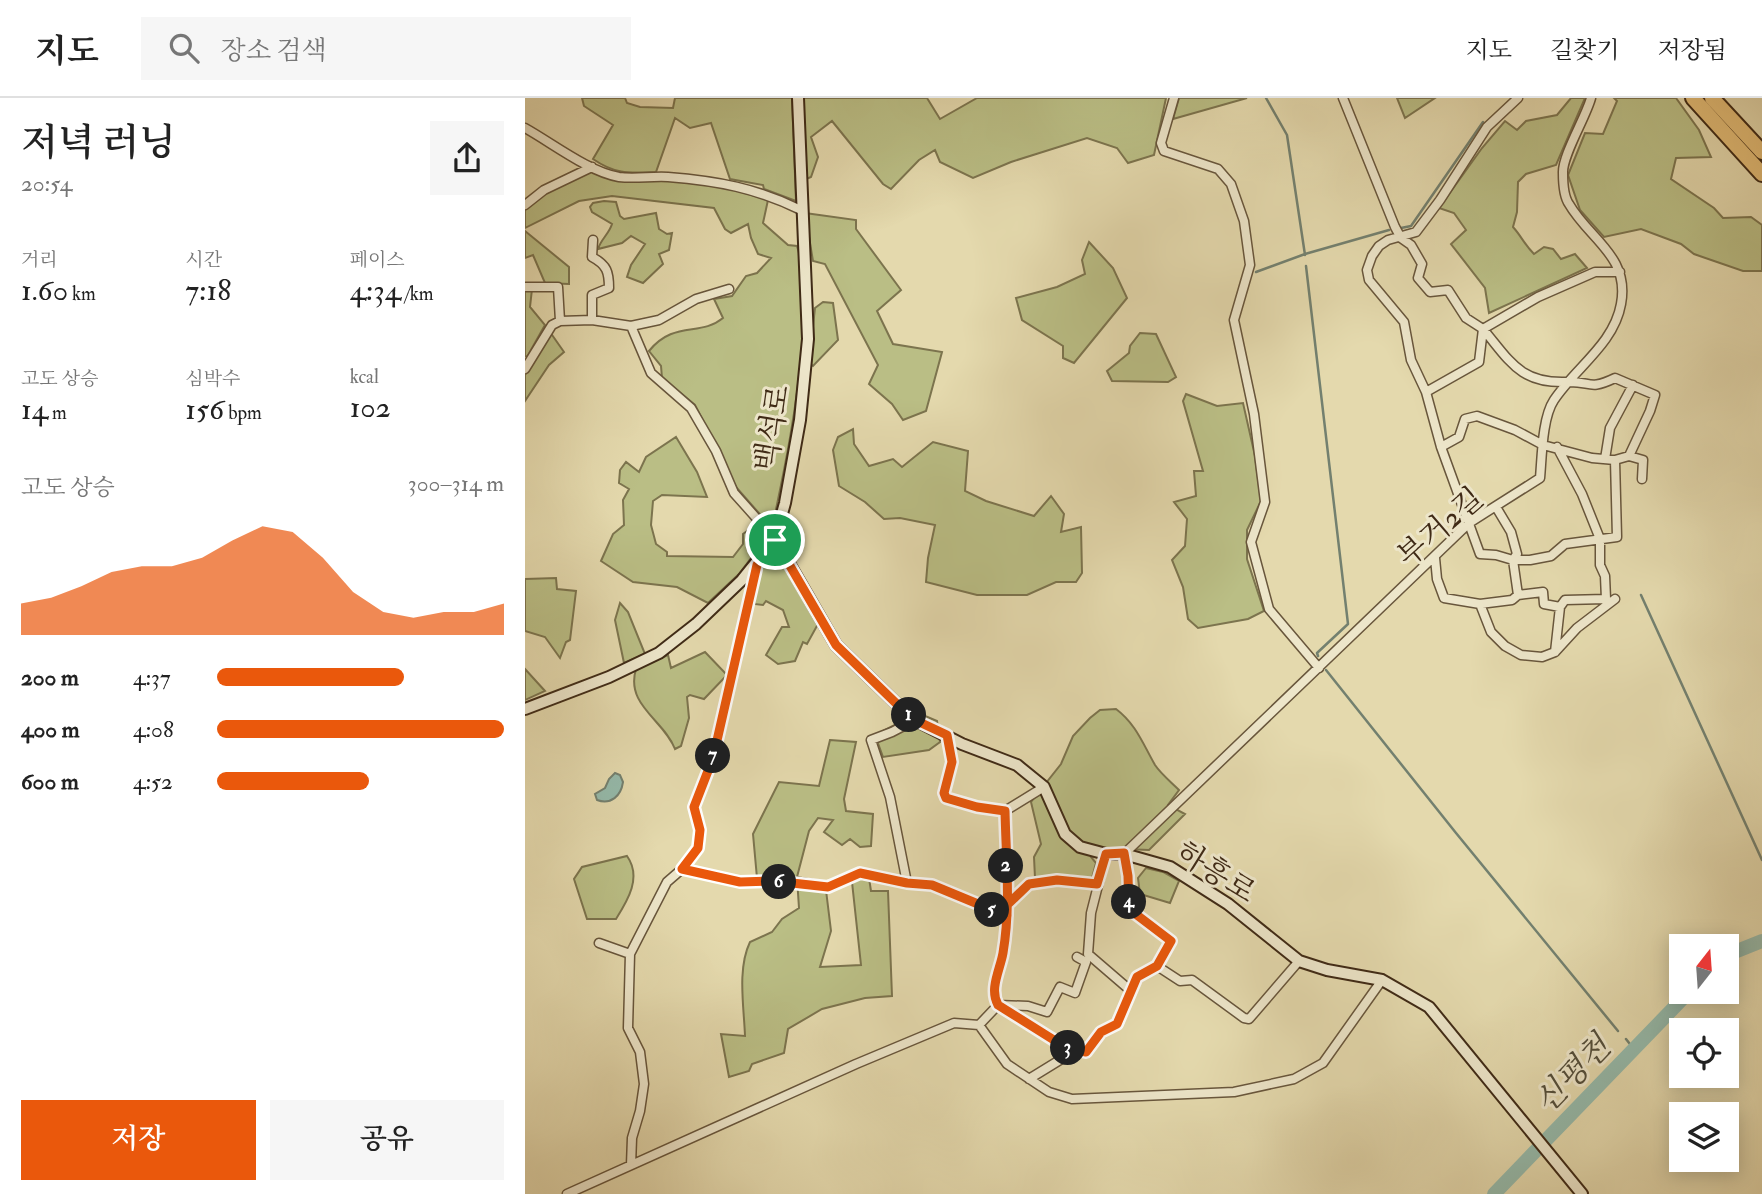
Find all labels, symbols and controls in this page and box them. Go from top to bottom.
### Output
search box [141,17,631,80]
icon: search [165,29,203,67]
text: 지도 [35,31,99,72]
text: 장소 검색 [221,35,327,67]
text: 지도 [1466,35,1512,66]
text: 길찾기 [1550,35,1619,66]
text: 저장됨 [1657,35,1727,66]
text: 저녁 러닝 [21,119,176,167]
button: share [430,121,504,195]
text: 20:54 [21,169,72,198]
text: 거리 [21,248,58,272]
text: 시간 [185,248,222,272]
text: 페이스 [350,248,405,272]
text: 1.60 [21,272,68,309]
text: 7:18 [185,272,231,309]
text: 4:34 [350,272,401,309]
text: km [68,282,96,306]
text: /km [401,282,434,306]
text: kcal [350,365,379,389]
text: 고도 상승 [21,367,98,391]
text: 심박수 [185,367,240,391]
street label: 백석로 [747,382,798,474]
text: 102 [350,389,391,426]
text: 14 [21,391,48,428]
text: 156 [185,391,224,428]
text: m [48,401,67,425]
text: bpm [224,401,262,425]
text: 300–314 m [408,469,504,498]
text: 고도 상승 [21,473,115,502]
street label: 부거2길 [1390,480,1491,575]
pin [745,510,805,570]
icon: arrive [756,521,794,559]
text: 200 m [21,663,79,692]
text: 4:37 [133,663,170,692]
pin: 1 [891,698,927,732]
text: 1 [905,702,912,726]
text: 400 m [21,715,80,744]
text: 4:08 [133,715,174,744]
pin: 7 [695,738,731,774]
text: 7 [708,743,717,767]
text: 600 m [21,767,79,796]
text: 4:52 [133,767,173,796]
street label: 하흥로 [1169,834,1262,911]
pin: 2 [988,848,1023,884]
text: 2 [1001,853,1010,877]
pin: 6 [761,864,797,900]
text: 6 [774,869,783,893]
pin: 4 [1111,884,1147,920]
text: 4 [1123,889,1134,913]
pin: 5 [974,892,1009,928]
text: 5 [987,897,996,921]
north arrow [1669,934,1739,1004]
map controls [1669,934,1739,1172]
button: locate [1669,1018,1739,1088]
water label: 신평천 [1526,1026,1621,1122]
pin: 3 [1051,1030,1085,1066]
text: 3 [1064,1035,1071,1059]
button: 저장 [21,1100,256,1180]
button: 공유 [270,1100,504,1180]
button: layers [1669,1102,1739,1172]

